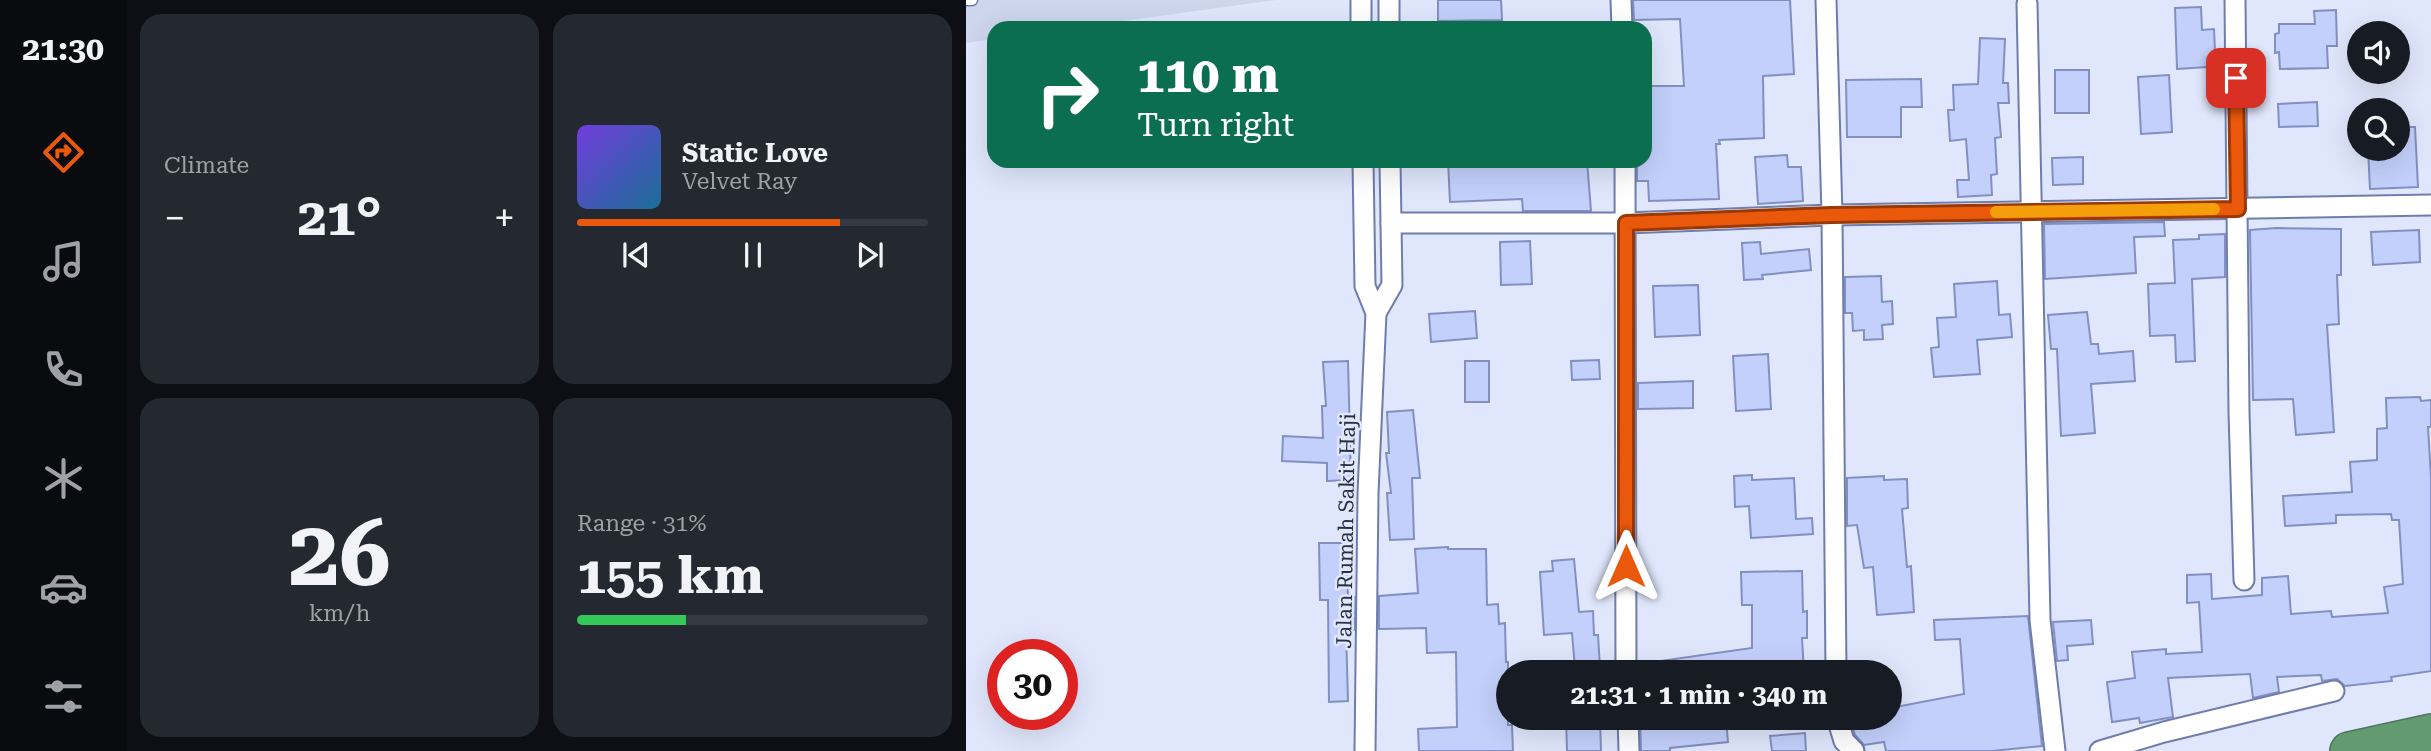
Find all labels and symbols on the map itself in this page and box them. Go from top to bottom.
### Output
pin [2206,48,2266,108]
street label: Jalan Rumah Sakit Haji [1332,413,1360,649]
position arrow [1589,529,1663,603]
speed limit sign: 30 [987,639,1078,730]

